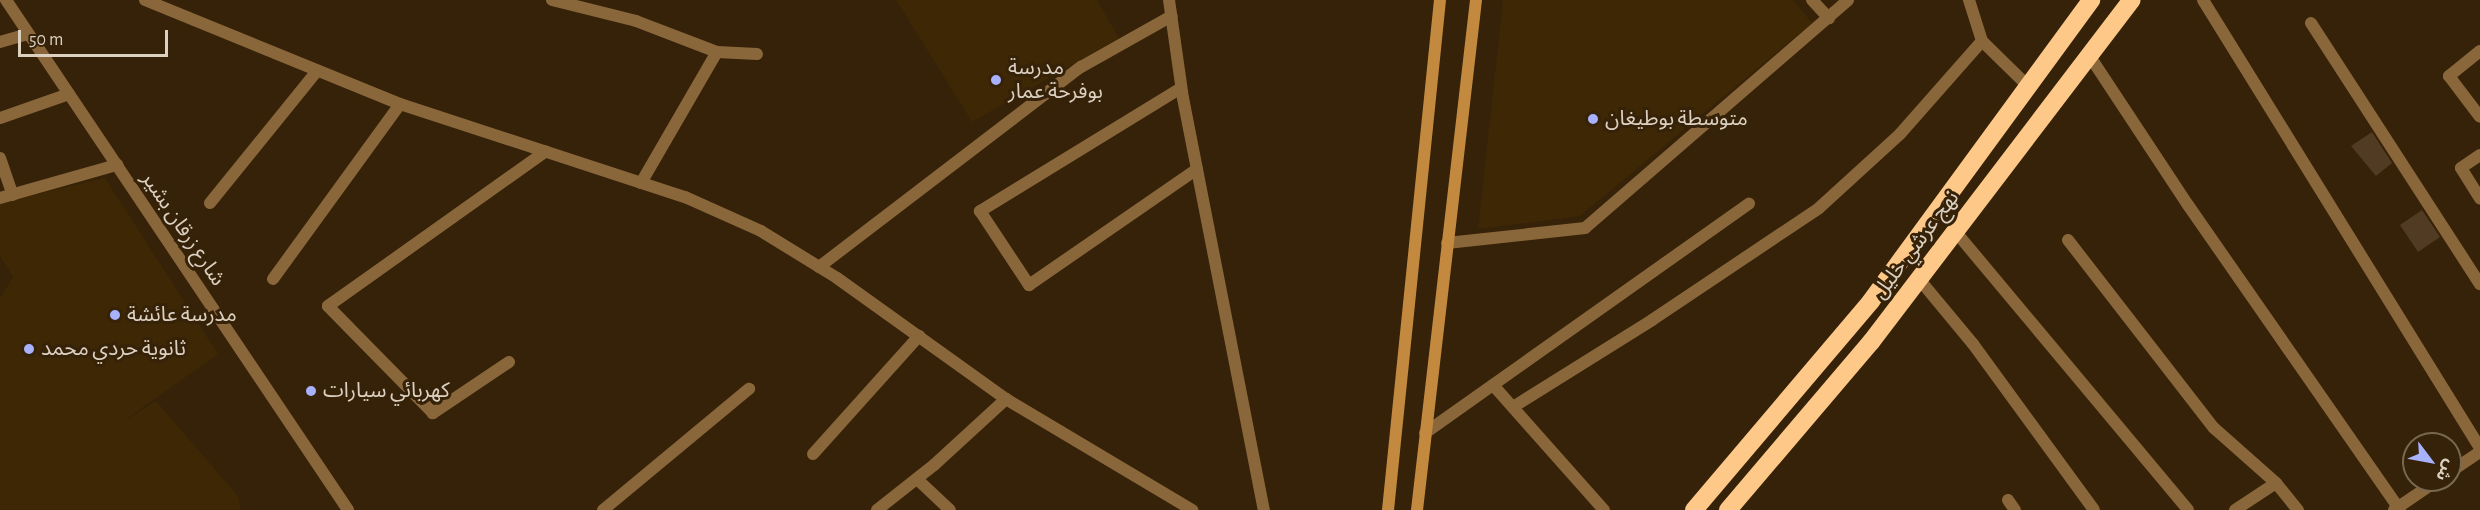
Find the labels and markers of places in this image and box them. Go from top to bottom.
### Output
place label: مدرسة بوفرحة عمار [1008,55,1103,105]
marker: مدرسة بوفرحة عمار [989,73,1003,87]
place label: متوسطة بوطيغان [1605,106,1748,132]
marker: متوسطة بوطيغان [1586,112,1600,126]
place label: مدرسة عائشة [127,302,237,328]
marker: مدرسة عائشة [108,308,122,322]
place label: ثانوية حردي محمد [41,336,186,362]
marker: ثانوية حردي محمد [22,342,36,356]
place label: كهربائي سيارات [323,378,450,404]
marker: كهربائي سيارات [304,384,318,398]

